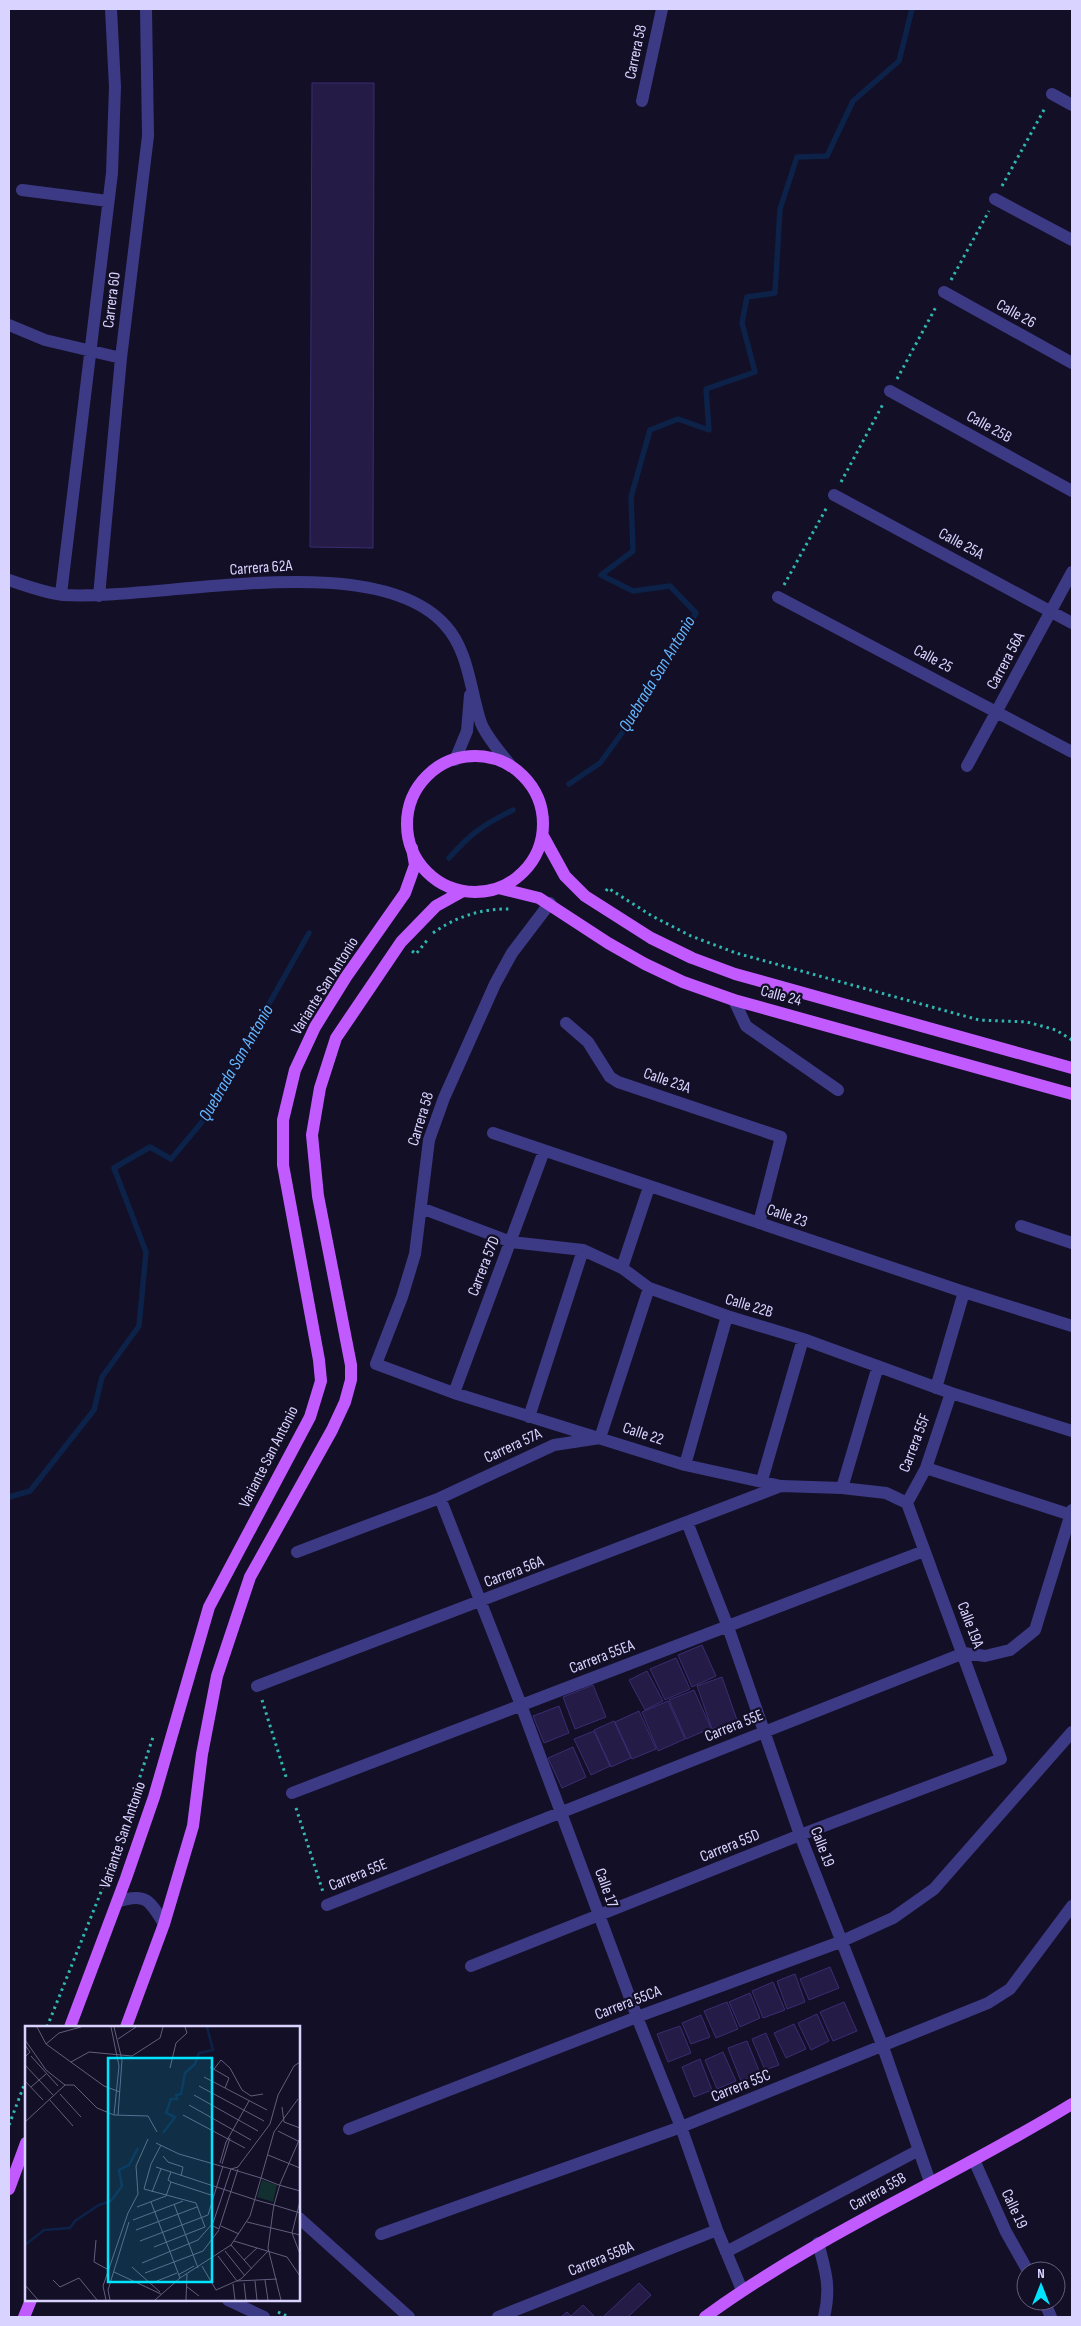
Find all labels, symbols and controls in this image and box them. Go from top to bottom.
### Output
street label: Carrera 58 [621,23,651,81]
street label: Carrera 60 [99,271,125,329]
street label: Calle 26 [993,295,1039,333]
street label: Calle 25B [963,407,1015,447]
street label: Calle 25A [935,524,987,564]
street label: Carrera 62A [229,556,293,580]
water label: Quebrada San Antonio [614,612,700,736]
street label: Carrera 56A [983,629,1029,693]
street label: Calle 25 [910,641,956,677]
street label: Variante San Antonio [287,934,363,1038]
street label: Calle 24 [758,981,804,1011]
water label: Quebrada San Antonio [194,1000,278,1125]
street label: Calle 23A [641,1064,693,1098]
street label: Carrera 58 [404,1090,438,1148]
street label: Calle 23 [764,1200,810,1232]
street label: Carrera 57D [464,1233,504,1299]
street label: Calle 22B [723,1290,775,1322]
street label: Variante San Antonio [235,1403,303,1511]
street label: Carrera 55F [895,1411,935,1475]
street label: Calle 22 [620,1419,666,1449]
street label: Carrera 57A [481,1424,545,1468]
street label: Carrera 56A [482,1552,547,1592]
street label: Calle 19A [953,1599,988,1651]
street label: Carrera 55EA [567,1636,637,1678]
street label: Carrera 55E [702,1706,766,1746]
street label: Variante San Antonio [96,1779,150,1891]
street label: Calle 19 [806,1824,838,1870]
street label: Carrera 55D [697,1825,763,1867]
street label: Carrera 55E [326,1855,390,1895]
street label: Calle 17 [590,1866,622,1911]
street label: Carrera 55CA [592,1982,664,2024]
inset map [25,2026,300,2301]
street label: Carrera 55C [708,2065,774,2107]
street label: Carrera 55B [846,2169,910,2215]
street label: Calle 19 [997,2186,1031,2232]
street label: Carrera 55BA [566,2237,637,2281]
north arrow [1016,2261,1066,2311]
text: N [1037,2265,1045,2282]

